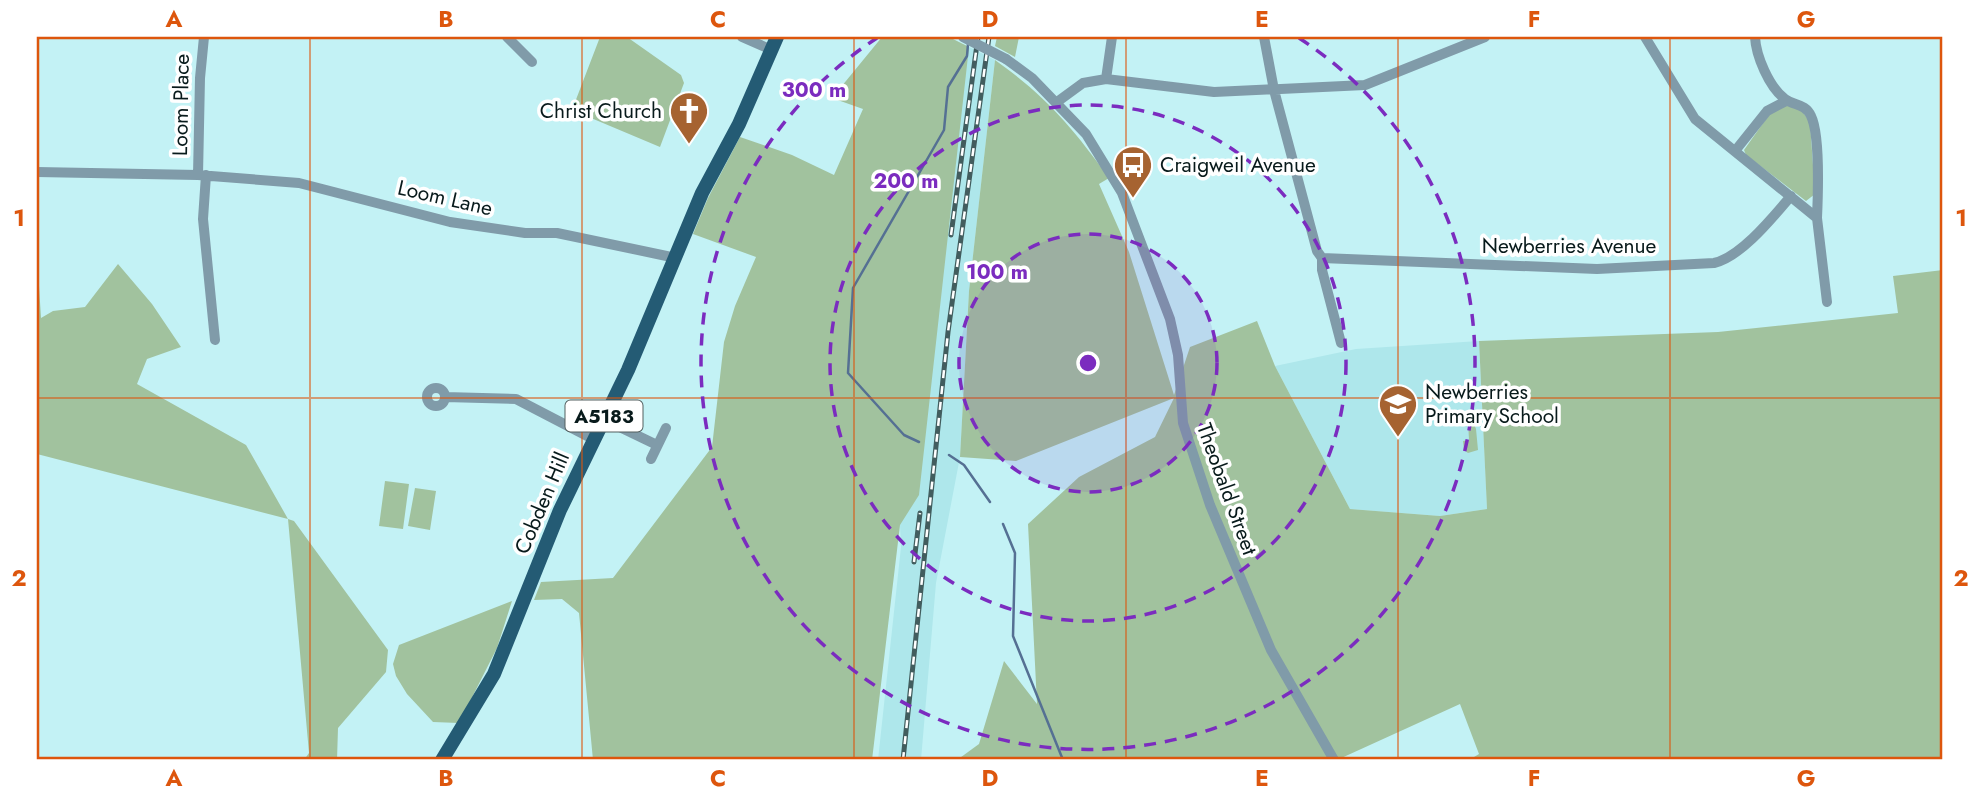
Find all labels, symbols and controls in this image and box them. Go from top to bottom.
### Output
text: A [165,2,183,36]
text: B [438,2,454,36]
text: C [710,2,726,36]
text: D [982,2,999,36]
text: E [1255,2,1269,36]
text: F [1528,2,1540,36]
text: G [1797,2,1815,36]
street label: Loom Place [165,53,197,156]
text: 300 m [782,75,846,105]
church icon: Christ Church [668,90,710,145]
place label: Christ Church [540,96,662,126]
bus stop icon: Craigweil Avenue [1112,144,1154,199]
place label: Craigweil Avenue [1160,150,1316,180]
text: 200 m [873,166,939,196]
street label: Loom Lane [395,173,496,224]
text: 1 [13,201,25,235]
text: 1 [1955,201,1967,235]
street label: Newberries Avenue [1482,231,1657,261]
text: 100 m [966,257,1028,287]
centre of rings [1076,351,1100,375]
place label: Newberries Primary School [1425,377,1559,431]
school or university icon: Newberries Primary School [1377,383,1419,438]
road number: A5183 [566,400,642,432]
street label: Theobald Street [1189,419,1265,559]
street label: Cobden Hill [507,447,577,559]
text: 2 [11,561,27,595]
text: 2 [1953,561,1969,595]
text: A [165,761,183,795]
text: B [438,761,454,795]
text: C [710,761,726,795]
text: D [982,761,999,795]
text: E [1255,761,1269,795]
text: F [1528,761,1540,795]
text: G [1797,761,1815,795]

